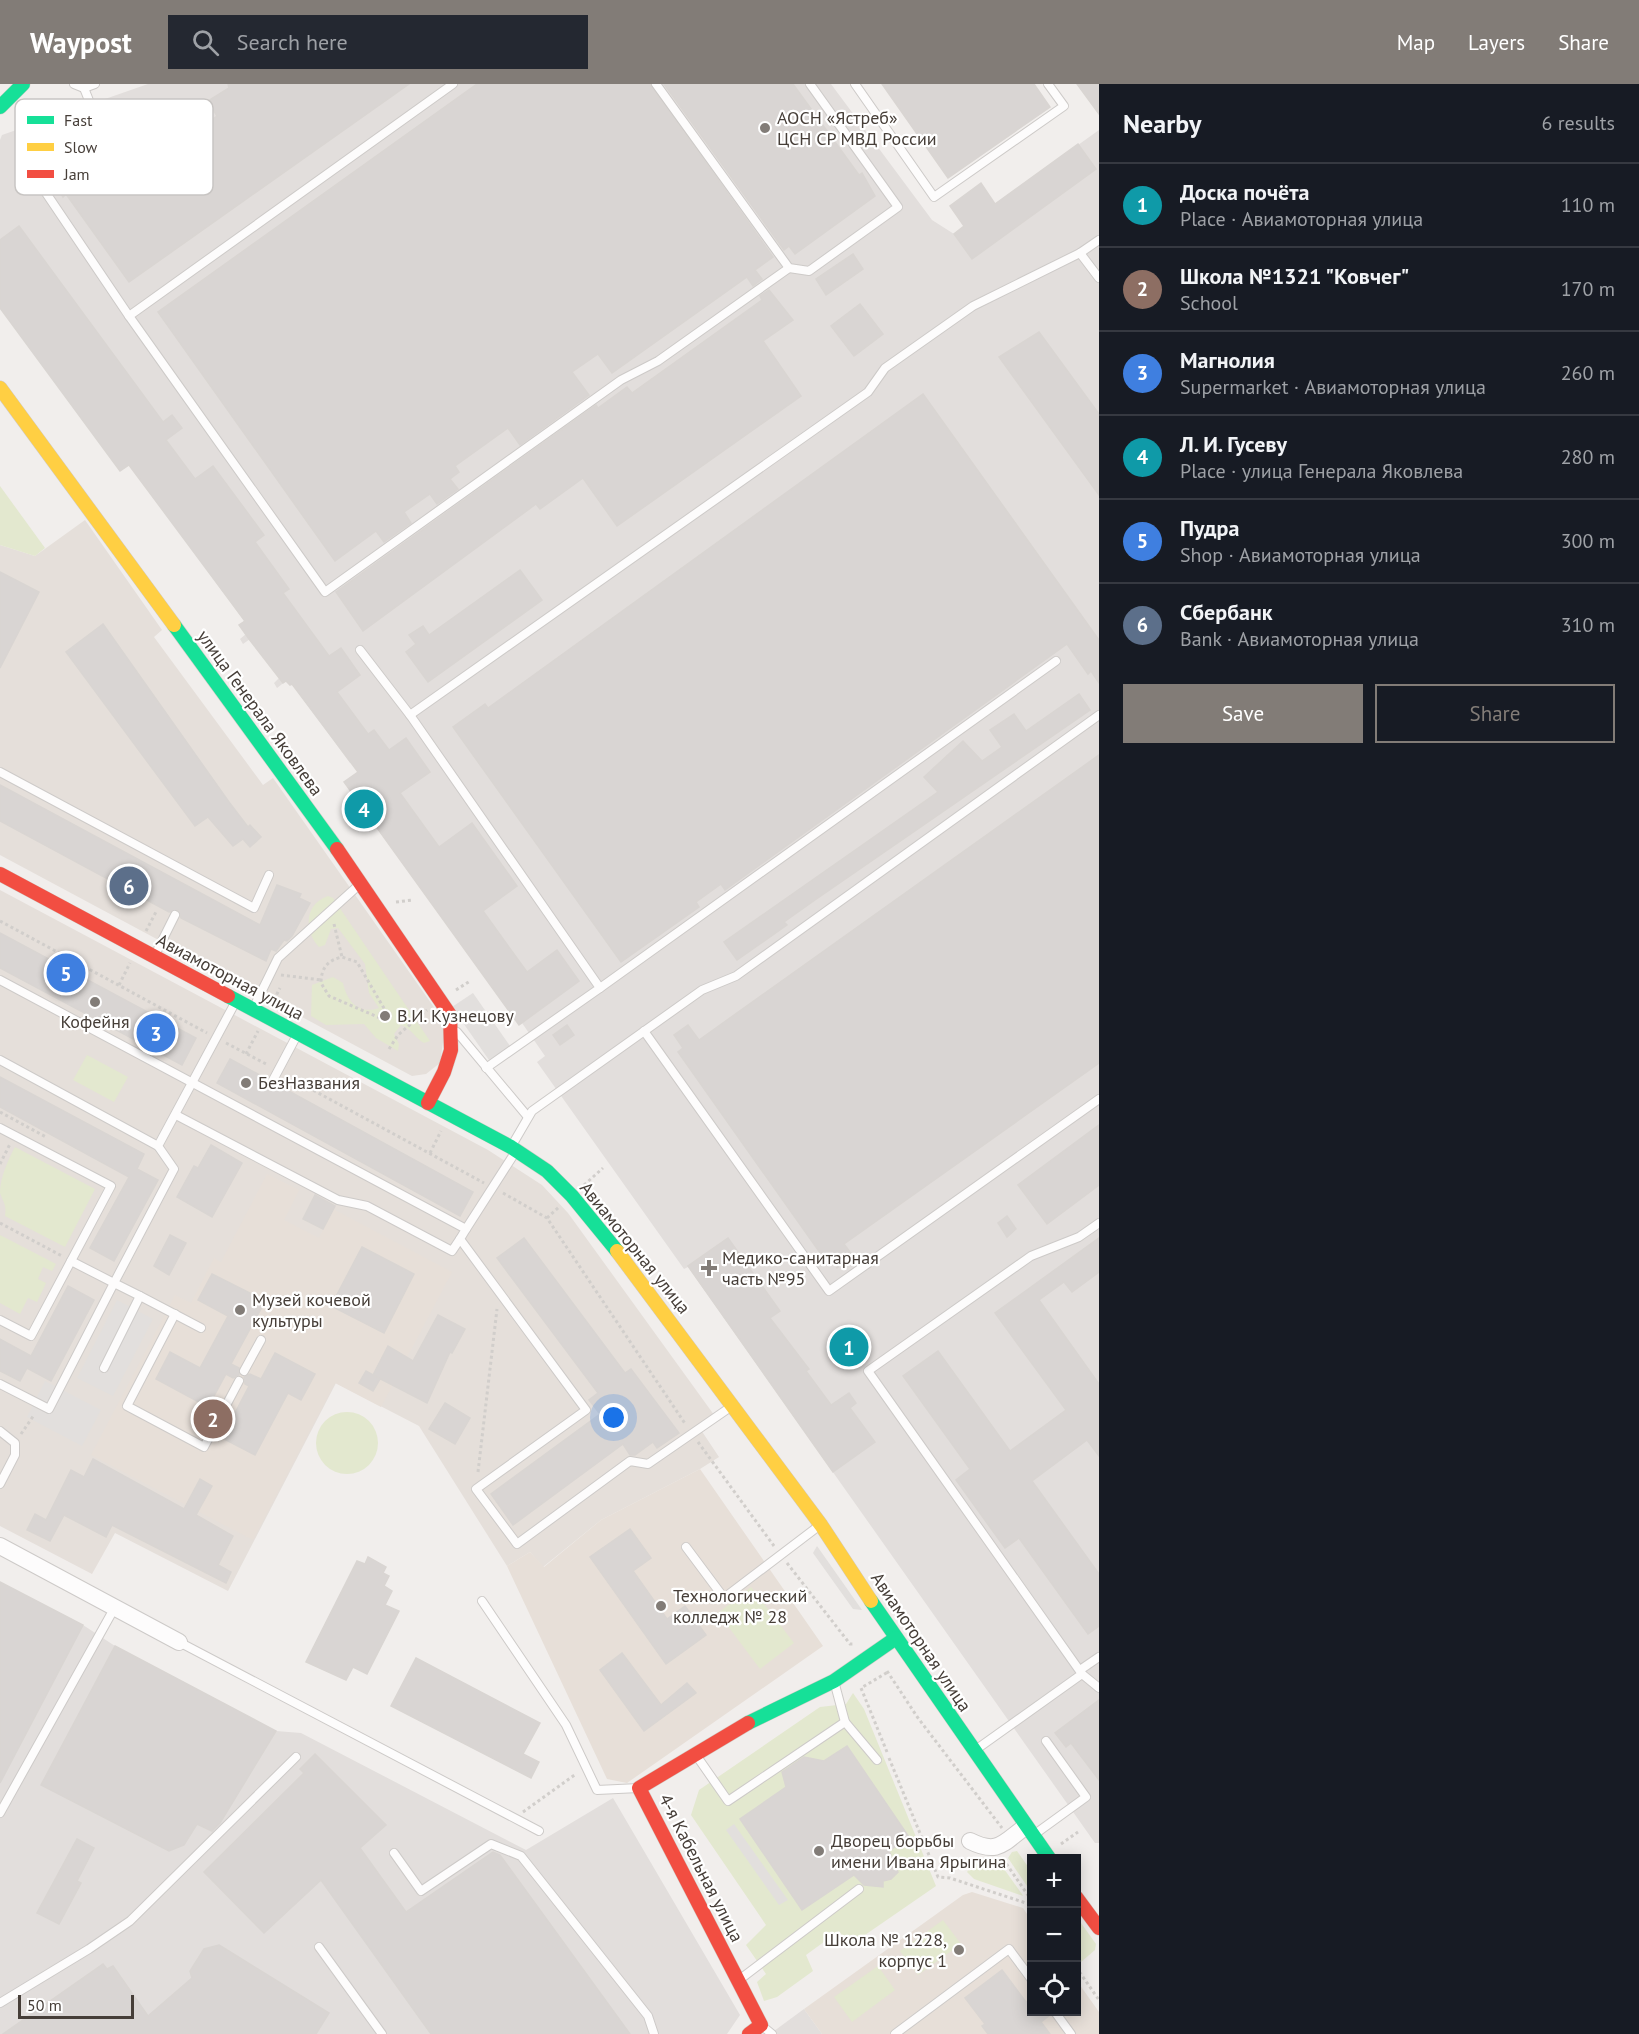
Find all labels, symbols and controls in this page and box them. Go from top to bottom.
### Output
search box [168,15,588,69]
text: Waypost [30,24,132,61]
icon: search [189,26,222,59]
text: Search here [237,28,348,56]
text: Map [1397,29,1435,56]
text: Layers [1468,29,1525,56]
text: Share [1558,29,1609,56]
legend [15,99,213,195]
place label: АОСН «Ястреб» ЦСН СР МВД России [777,106,937,150]
text: Nearby [1123,107,1201,140]
text: Fast [64,110,93,130]
text: 6 results [1542,110,1615,136]
marker: АОСН «Ястреб» ЦСН СР МВД России [758,121,772,135]
text: Slow [64,137,98,157]
text: Jam [63,164,90,184]
text: Доска почёта [1180,178,1309,206]
text: 1 [1137,192,1148,218]
text: 110 m [1561,192,1615,218]
text: Place · Авиамоторная улица [1180,206,1423,232]
text: Школа №1321 "Ковчег" [1180,262,1409,290]
text: 2 [1137,276,1148,302]
text: 170 m [1561,276,1615,302]
text: School [1180,290,1238,316]
text: Магнолия [1180,346,1275,374]
text: 3 [1137,360,1148,386]
text: 260 m [1561,360,1615,386]
text: Supermarket · Авиамоторная улица [1180,374,1486,400]
text: Л. И. Гусеву [1180,430,1287,458]
text: 4 [1137,444,1148,470]
text: 280 m [1561,444,1615,470]
text: Place · улица Генерала Яковлева [1180,458,1463,484]
text: Пудра [1180,514,1239,542]
text: 5 [1137,528,1148,554]
text: 300 m [1561,528,1615,554]
text: Shop · Авиамоторная улица [1180,542,1421,568]
text: Сбербанк [1180,598,1272,626]
text: 6 [1137,612,1148,638]
text: 310 m [1561,612,1615,638]
street label: улица Генерала Яковлева [192,625,328,800]
text: Bank · Авиамоторная улица [1180,626,1419,652]
button: Save [1123,684,1363,743]
button: Share [1375,684,1615,743]
pin: 4 [344,786,384,832]
pin: 6 [110,864,148,908]
street label: Авиамоторная улица [153,928,308,1025]
pin: 5 [46,950,86,996]
marker: Кофейня [88,995,102,1009]
place label: В.И. Кузнецову [397,1004,515,1027]
marker: В.И. Кузнецову [378,1009,392,1023]
place label: Кофейня [61,1010,129,1033]
pin: 3 [136,1010,176,1056]
place label: БезНазвания [258,1071,360,1094]
marker: БезНазвания [239,1076,253,1090]
street label: Авиамоторная улица [575,1177,696,1318]
place label: Медико-санитарная часть №95 [722,1246,879,1290]
marker: Медико-санитарная часть №95 [700,1259,718,1277]
place label: Музей кочевой культуры [252,1288,371,1332]
marker: Музей кочевой культуры [233,1303,247,1317]
pin: 1 [830,1324,868,1370]
pin: 2 [194,1396,232,1442]
your location [599,1403,628,1432]
street label: Авиамоторная улица [866,1568,977,1716]
place label: Технологический колледж № 28 [673,1584,807,1628]
marker: Технологический колледж № 28 [654,1599,668,1613]
street label: 4-я Кабельная улица [654,1790,749,1946]
place label: Дворец борьбы имени Ивана Ярыгина [831,1829,1007,1873]
marker: Дворец борьбы имени Ивана Ярыгина [812,1844,826,1858]
map controls [1027,1854,1081,2016]
button: + [1027,1854,1081,1908]
button: − [1027,1908,1081,1962]
place label: Школа № 1228, корпус 1 [824,1928,947,1972]
marker: Школа № 1228, корпус 1 [952,1943,966,1957]
button: locate [1027,1962,1081,2016]
scale bar [18,1992,134,2020]
text: 50 m [27,1995,62,2015]

